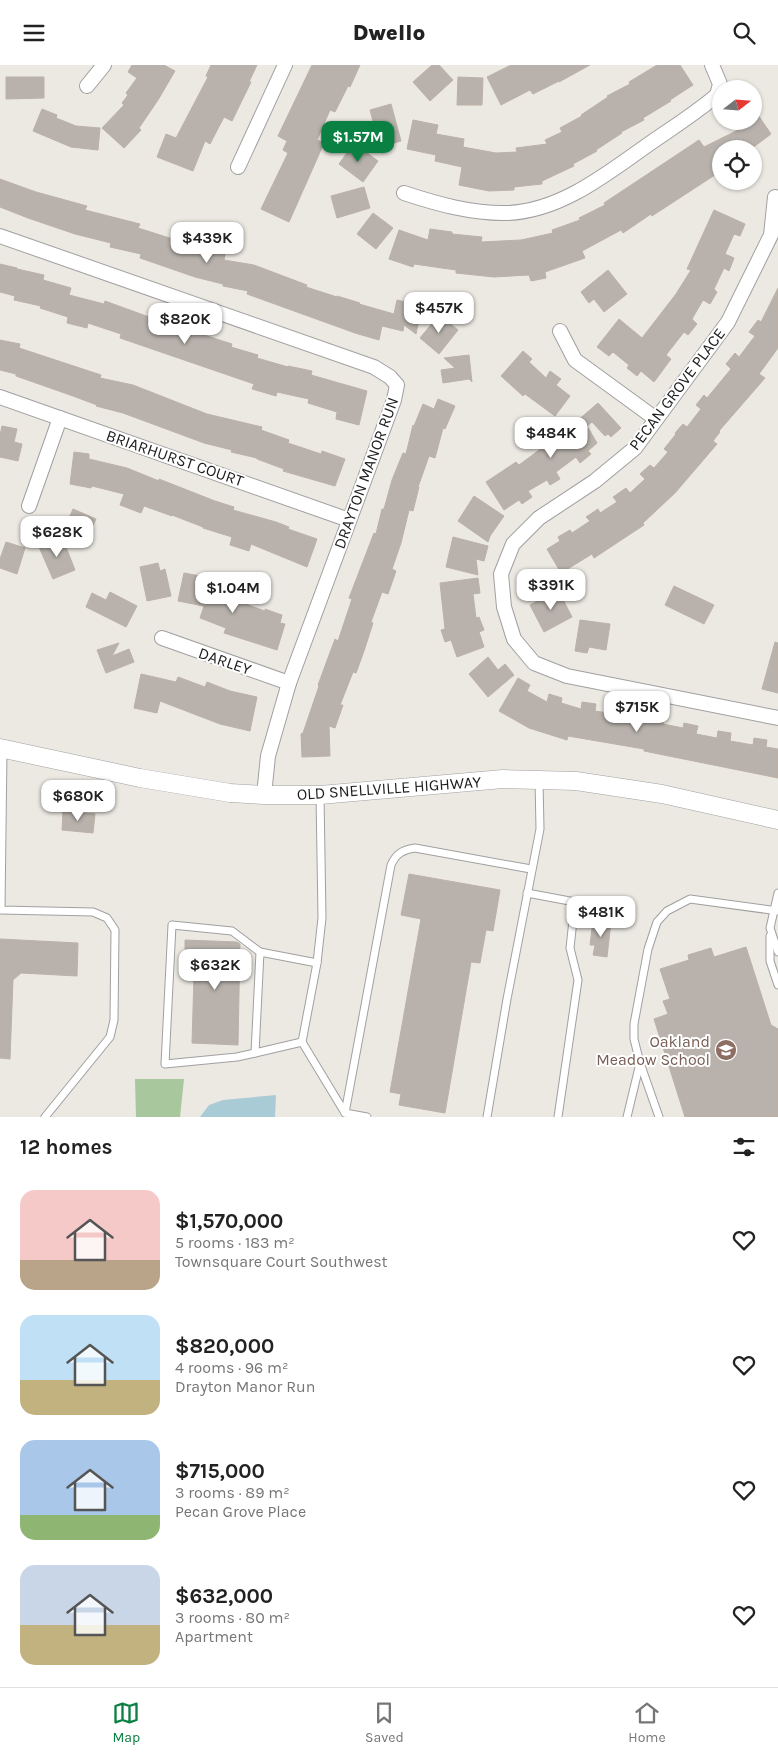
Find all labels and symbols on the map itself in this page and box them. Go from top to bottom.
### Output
north arrow [712,80,762,130]
pin: $1.57M [317,121,399,163]
pin: $439K [172,221,242,264]
pin: $457K [404,291,474,334]
pin: $820K [150,303,220,345]
street label: PECAN GROVE PLACE [625,324,729,454]
street label: DRAYTON MANOR RUN [330,395,402,551]
pin: $484K [516,417,586,459]
street label: BRIARHURST COURT [104,426,246,490]
pin: $628K [22,515,92,558]
pin: $391K [516,569,586,611]
pin: $1.04M [192,571,274,614]
street label: DARLEY [196,643,254,679]
pin: $715K [602,691,672,733]
street label: OLD SNELLVILLE HIGHWAY [296,772,482,804]
pin: $680K [43,779,113,822]
pin: $481K [566,895,636,938]
pin: $632K [180,949,250,991]
place label: Oakland Meadow School [596,1032,710,1069]
school or university icon: Oakland Meadow School [714,1038,738,1062]

